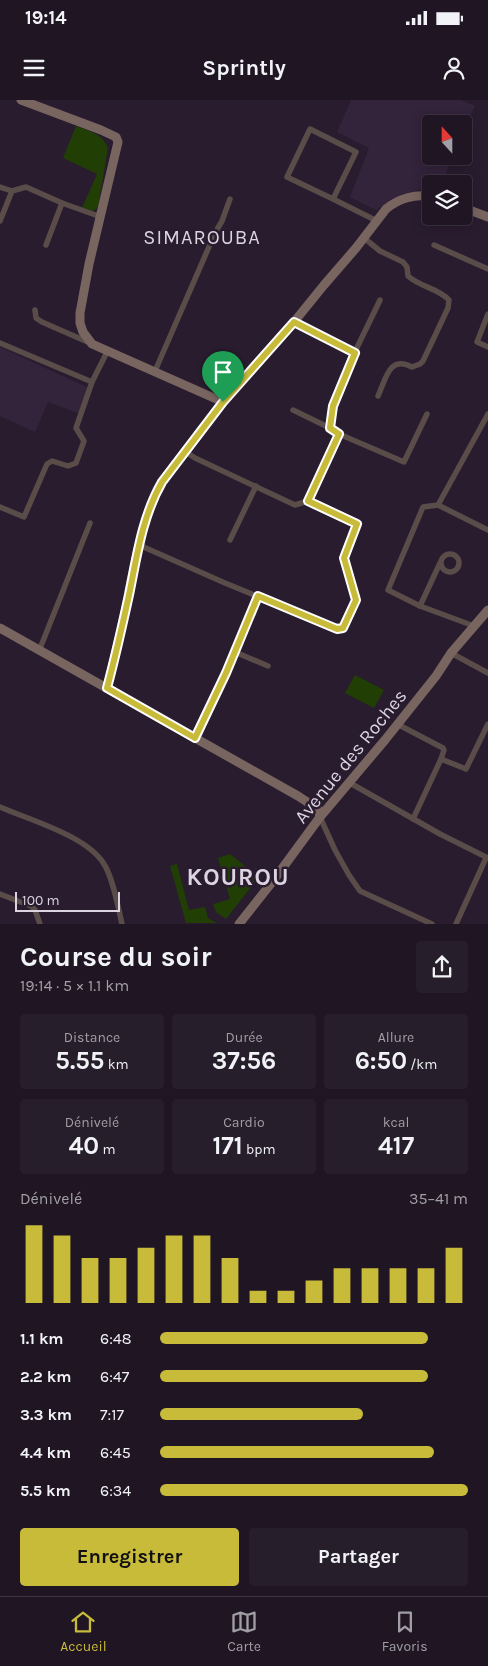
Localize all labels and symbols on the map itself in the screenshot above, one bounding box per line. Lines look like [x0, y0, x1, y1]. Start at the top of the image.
north arrow [422, 115, 472, 165]
district label: SIMAROUBA [143, 226, 261, 249]
pin [202, 351, 244, 402]
street label: Avenue des Roches [290, 685, 411, 828]
district label: KOUROU [186, 863, 290, 891]
scale bar [15, 888, 120, 912]

